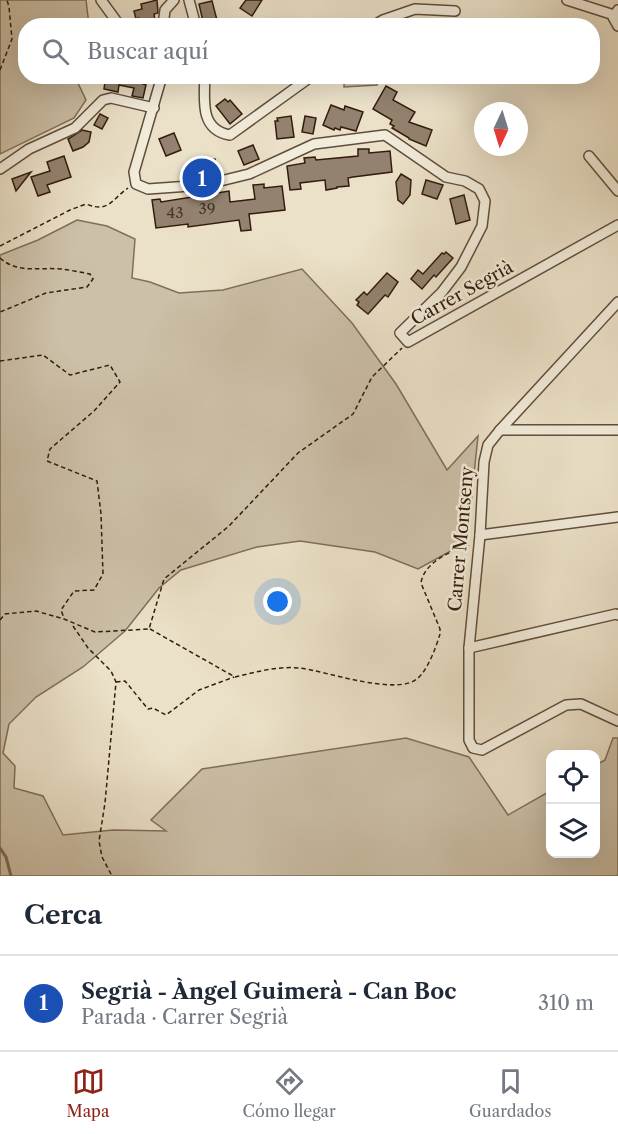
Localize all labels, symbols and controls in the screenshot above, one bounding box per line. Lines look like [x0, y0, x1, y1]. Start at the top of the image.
search box [18, 18, 600, 84]
icon: search [39, 35, 72, 68]
text: Buscar aquí [87, 38, 209, 65]
north arrow [474, 102, 528, 156]
pin: 1 [182, 156, 222, 201]
house number: 39 [198, 199, 216, 218]
house number: 43 [167, 203, 183, 222]
street label: Carrer Segrià [407, 256, 517, 330]
street label: Carrer Montseny [444, 465, 478, 612]
your location [263, 587, 292, 616]
map controls [546, 750, 600, 858]
button: locate [546, 750, 600, 804]
button: layers [546, 804, 600, 858]
text: Cerca [24, 899, 102, 931]
text: Segrià - Àngel Guimerà - Can Boc [81, 978, 456, 1005]
text: 1 [39, 991, 48, 1015]
text: 310 m [538, 991, 594, 1015]
text: Parada · Carrer Segrià [81, 1005, 288, 1029]
tab: Mapa [67, 1065, 109, 1121]
tab: Cómo llegar [243, 1065, 336, 1121]
tab: Guardados [469, 1065, 551, 1121]

